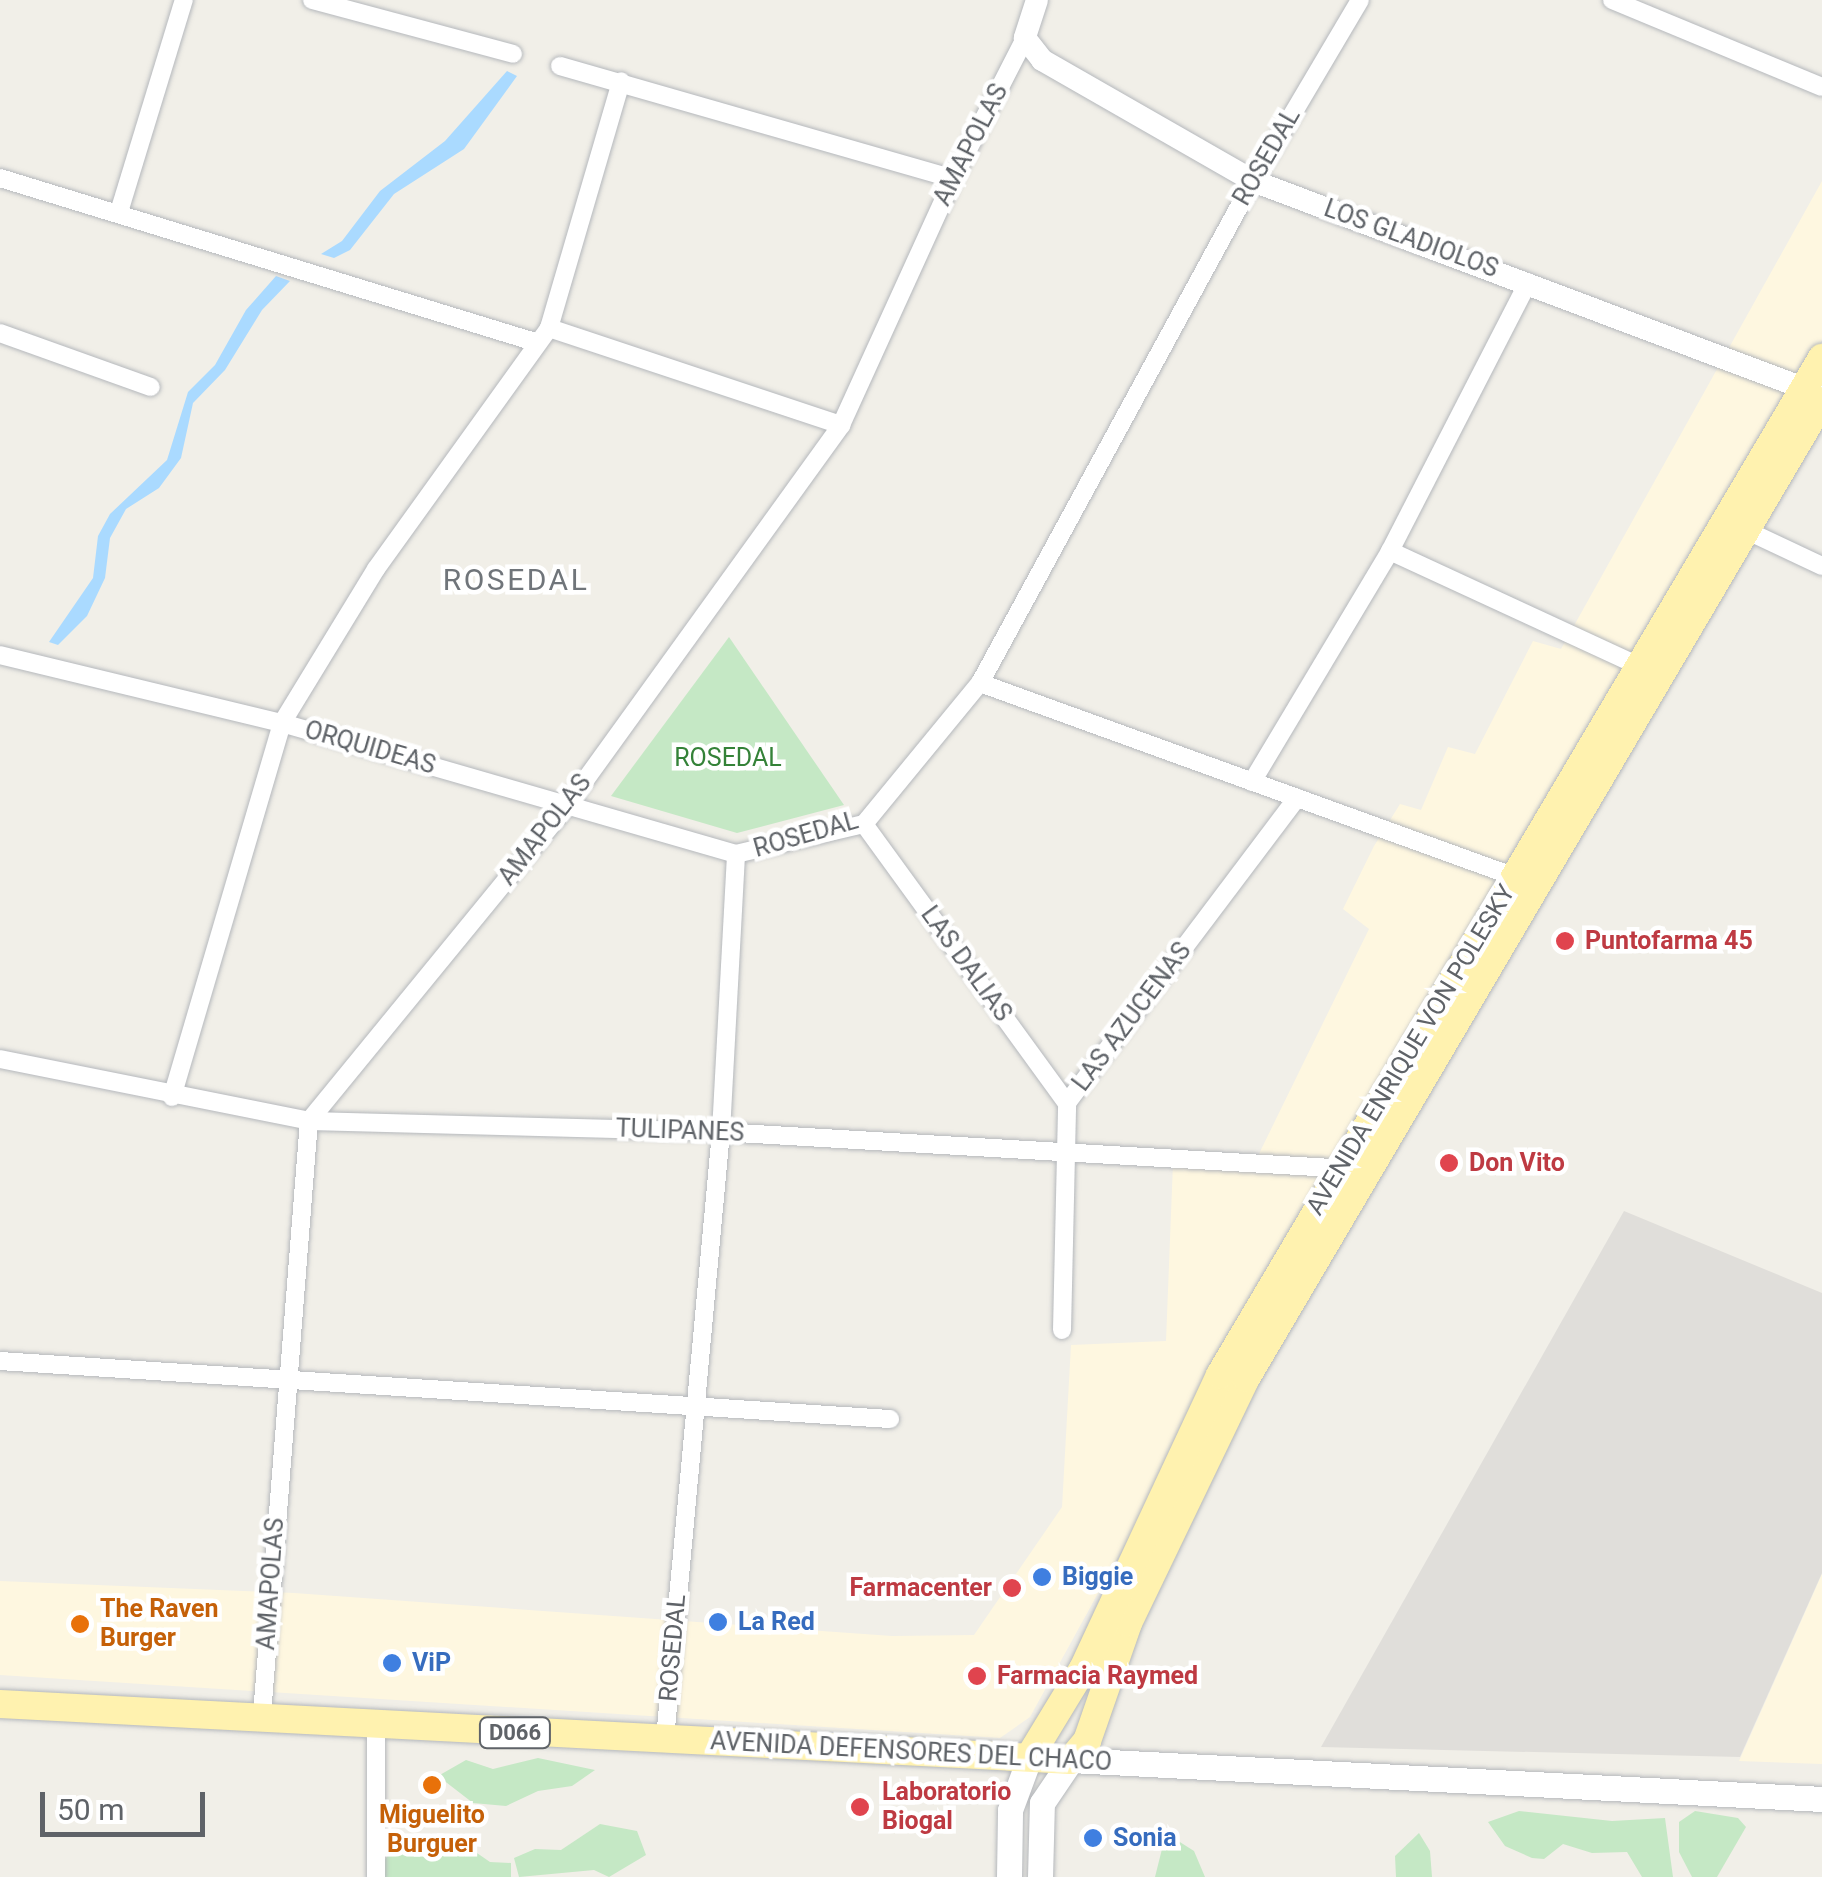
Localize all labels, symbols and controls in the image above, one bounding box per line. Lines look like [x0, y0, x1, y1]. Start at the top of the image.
street label: AMAPOLAS [928, 79, 1014, 211]
street label: ROSEDAL [1227, 103, 1307, 211]
street label: LOS GLADIOLOS [1320, 194, 1502, 284]
district label: ROSEDAL [443, 562, 589, 598]
street label: ORQUIDEAS [301, 715, 439, 781]
park label: ROSEDAL [674, 743, 782, 773]
street label: AMAPOLAS [492, 769, 598, 891]
street label: ROSEDAL [750, 806, 862, 864]
street label: AVENIDA ENRIQUE VON POLESKY [1300, 879, 1522, 1221]
street label: LAS DALIAS [914, 901, 1018, 1027]
place label: Puntofarma 45 [1585, 926, 1753, 956]
marker: Puntofarma 45 [1554, 930, 1576, 952]
street label: LAS AZUCENAS [1066, 937, 1198, 1097]
street label: TULIPANES [615, 1114, 745, 1148]
place label: Don Vito [1469, 1148, 1565, 1178]
marker: Don Vito [1438, 1152, 1460, 1174]
street label: AMAPOLAS [251, 1517, 291, 1651]
place label: Biggie [1062, 1562, 1133, 1592]
marker: Biggie [1031, 1566, 1053, 1588]
place label: Farmacenter [849, 1573, 992, 1603]
marker: Farmacenter [1001, 1577, 1023, 1599]
street label: ROSEDAL [653, 1593, 693, 1703]
place label: The Raven Burger [100, 1595, 218, 1654]
place label: La Red [738, 1607, 815, 1637]
marker: La Red [707, 1611, 729, 1633]
marker: The Raven Burger [69, 1613, 91, 1635]
place label: ViP [412, 1648, 451, 1678]
marker: ViP [381, 1652, 403, 1674]
place label: Farmacia Raymed [997, 1661, 1198, 1691]
marker: Farmacia Raymed [966, 1665, 988, 1687]
road number: D066 [478, 1716, 552, 1750]
street label: AVENIDA DEFENSORES DEL CHACO [709, 1726, 1113, 1778]
scale bar [45, 1772, 210, 1834]
marker: Miguelito Burguer [421, 1774, 443, 1796]
place label: Laboratorio Biogal [882, 1778, 1011, 1837]
text: 50 m [57, 1792, 124, 1827]
marker: Laboratorio Biogal [847, 1794, 873, 1820]
place label: Miguelito Burguer [379, 1801, 485, 1860]
place label: Sonia [1113, 1823, 1177, 1853]
marker: Sonia [1082, 1827, 1104, 1849]

